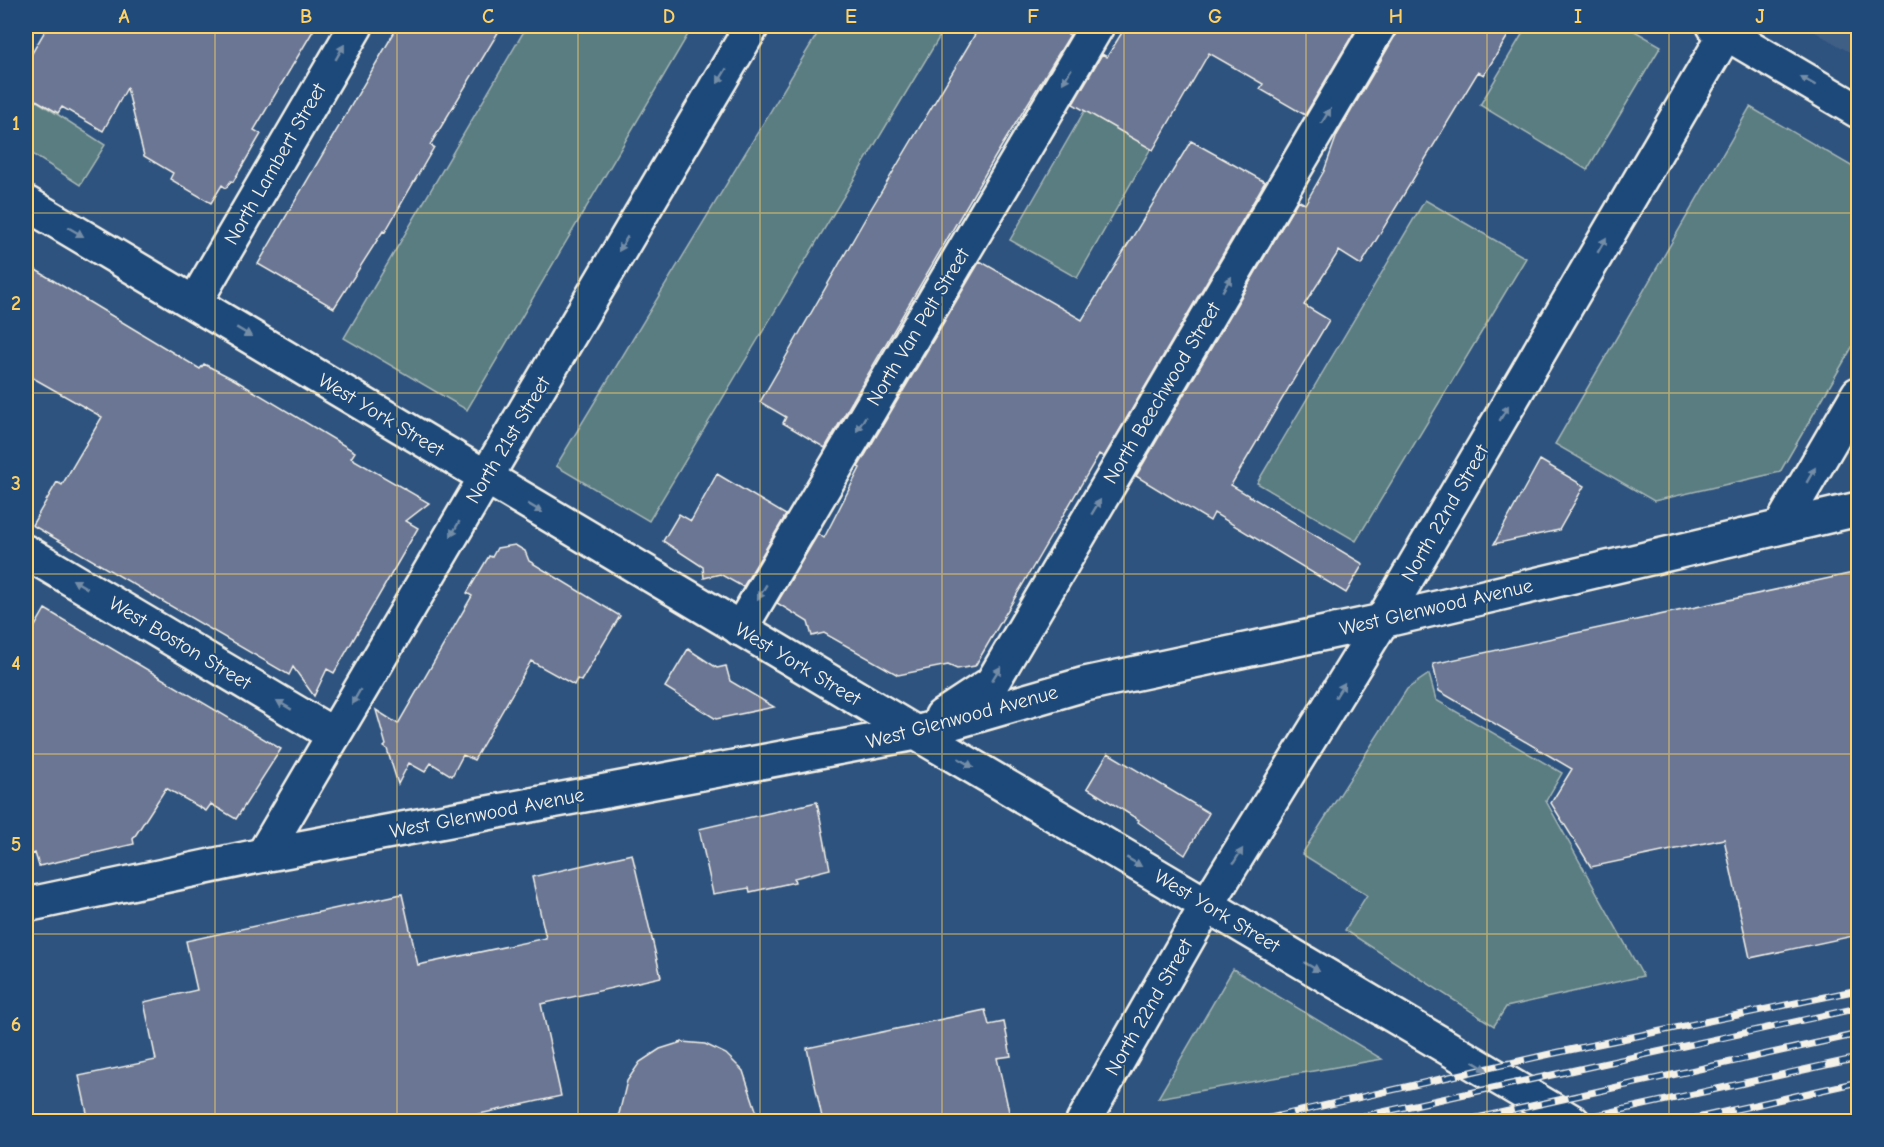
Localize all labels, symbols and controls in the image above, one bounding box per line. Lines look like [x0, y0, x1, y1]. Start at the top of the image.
text: A [118, 5, 130, 28]
text: B [300, 5, 312, 28]
text: C [482, 5, 494, 28]
text: D [663, 5, 675, 28]
text: E [845, 5, 857, 28]
text: F [1027, 5, 1039, 28]
text: G [1208, 5, 1222, 28]
text: H [1389, 5, 1403, 28]
text: I [1574, 5, 1582, 28]
text: J [1755, 5, 1765, 28]
one-way arrow [335, 44, 346, 60]
one-way arrow [717, 68, 727, 85]
one-way arrow [1062, 68, 1072, 85]
one-way arrow [1799, 76, 1816, 86]
street label: North Lambert Street [219, 78, 331, 249]
one-way arrow [1320, 108, 1331, 124]
text: 1 [12, 112, 20, 135]
one-way arrow [68, 227, 85, 237]
one-way arrow [618, 236, 628, 253]
one-way arrow [1597, 236, 1607, 253]
street label: North Van Pelt Street [862, 243, 975, 410]
one-way arrow [1221, 276, 1232, 292]
text: 2 [11, 292, 21, 315]
street label: North Beechwood Street [1099, 297, 1226, 488]
one-way arrow [236, 326, 252, 337]
street label: West York Street [314, 368, 449, 462]
street label: North 21st Street [461, 371, 556, 508]
one-way arrow [1498, 405, 1509, 421]
one-way arrow [856, 416, 866, 433]
street label: North 22nd Street [1397, 439, 1494, 585]
one-way arrow [1806, 466, 1816, 483]
text: 3 [11, 472, 21, 495]
one-way arrow [1090, 499, 1101, 515]
one-way arrow [527, 503, 543, 514]
one-way arrow [450, 521, 460, 538]
street label: West Glenwood Avenue [1337, 574, 1535, 640]
one-way arrow [71, 579, 88, 589]
one-way arrow [756, 584, 767, 600]
street label: West Boston Street [105, 592, 256, 695]
street label: West York Street [731, 617, 866, 711]
text: 4 [11, 652, 21, 675]
one-way arrow [991, 666, 1002, 683]
street label: West Glenwood Avenue [864, 680, 1060, 754]
one-way arrow [1335, 681, 1346, 698]
one-way arrow [351, 689, 362, 705]
one-way arrow [275, 700, 292, 710]
one-way arrow [958, 758, 975, 768]
street label: West Glenwood Avenue [388, 783, 586, 843]
text: 5 [11, 833, 21, 856]
one-way arrow [1233, 848, 1244, 864]
one-way arrow [1126, 857, 1142, 868]
street label: West York Street [1150, 864, 1285, 958]
street label: North 22nd Street [1101, 933, 1198, 1079]
one-way arrow [1304, 962, 1320, 973]
text: 6 [11, 1013, 21, 1036]
one-way arrow [1472, 1061, 1488, 1072]

